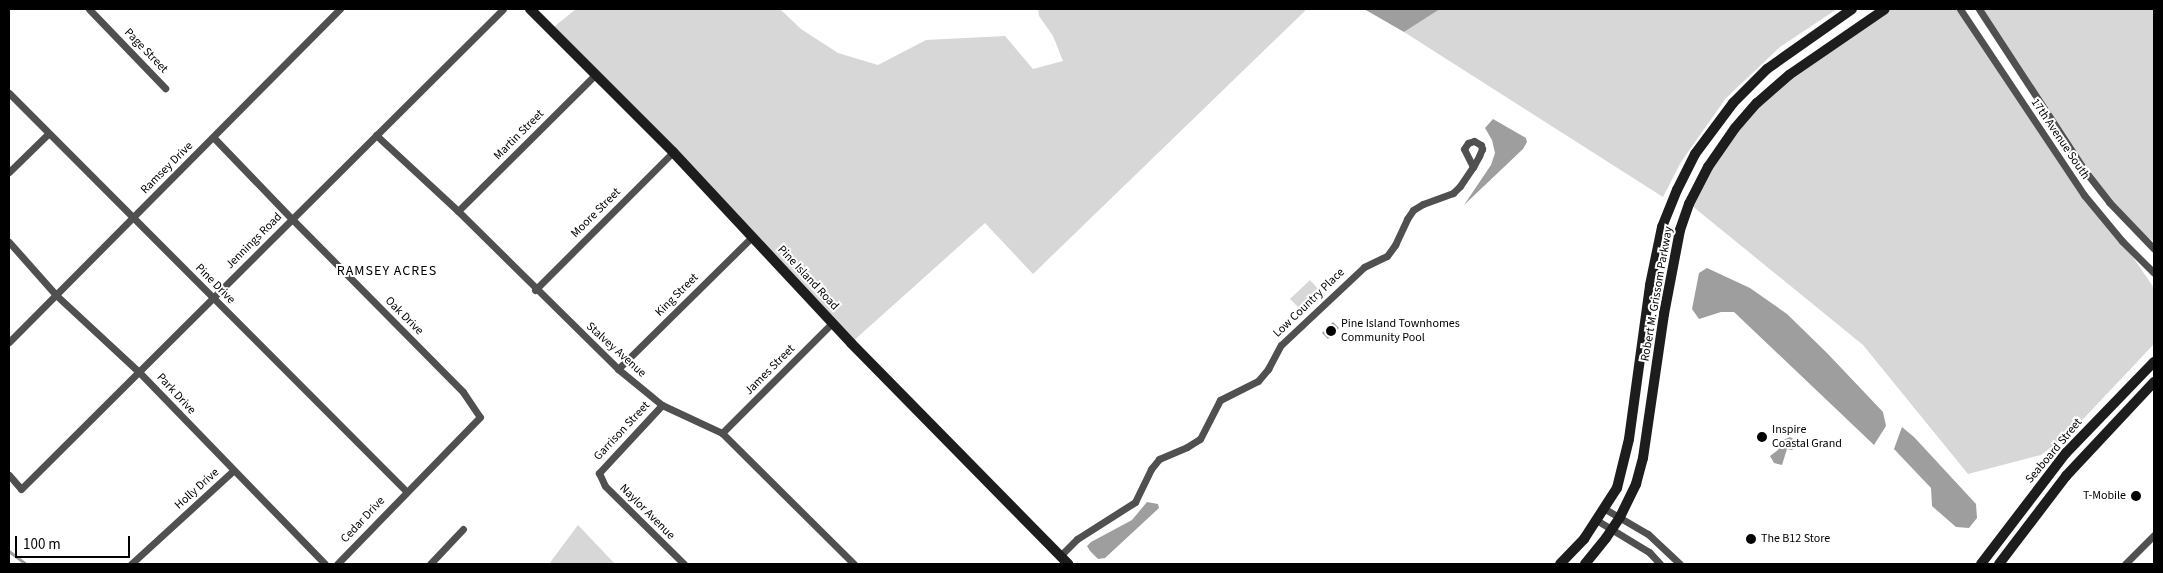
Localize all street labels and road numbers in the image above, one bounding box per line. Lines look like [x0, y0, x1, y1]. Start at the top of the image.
street label: Page Street [121, 26, 171, 76]
street label: 17th Avenue South [2028, 96, 2092, 182]
street label: Martin Street [491, 107, 547, 163]
street label: Ramsey Drive [138, 139, 196, 197]
street label: Moore Street [568, 185, 624, 241]
street label: Jennings Road [223, 210, 285, 272]
street label: Robert M. Grissom Parkway [1638, 226, 1676, 362]
street label: Pine Island Road [774, 243, 842, 313]
street label: Pine Drive [192, 261, 238, 307]
street label: Low Country Place [1270, 265, 1348, 341]
street label: King Street [652, 270, 702, 320]
street label: Oak Drive [382, 294, 426, 338]
street label: Stalvey Avenue [583, 319, 649, 381]
street label: James Street [742, 342, 798, 398]
street label: Park Drive [153, 370, 199, 418]
street label: Garrison Street [591, 399, 653, 463]
street label: Seaboard Street [2023, 416, 2085, 486]
street label: Holly Drive [172, 465, 222, 513]
street label: Naylor Avenue [616, 481, 678, 543]
street label: Cedar Drive [338, 494, 388, 546]

